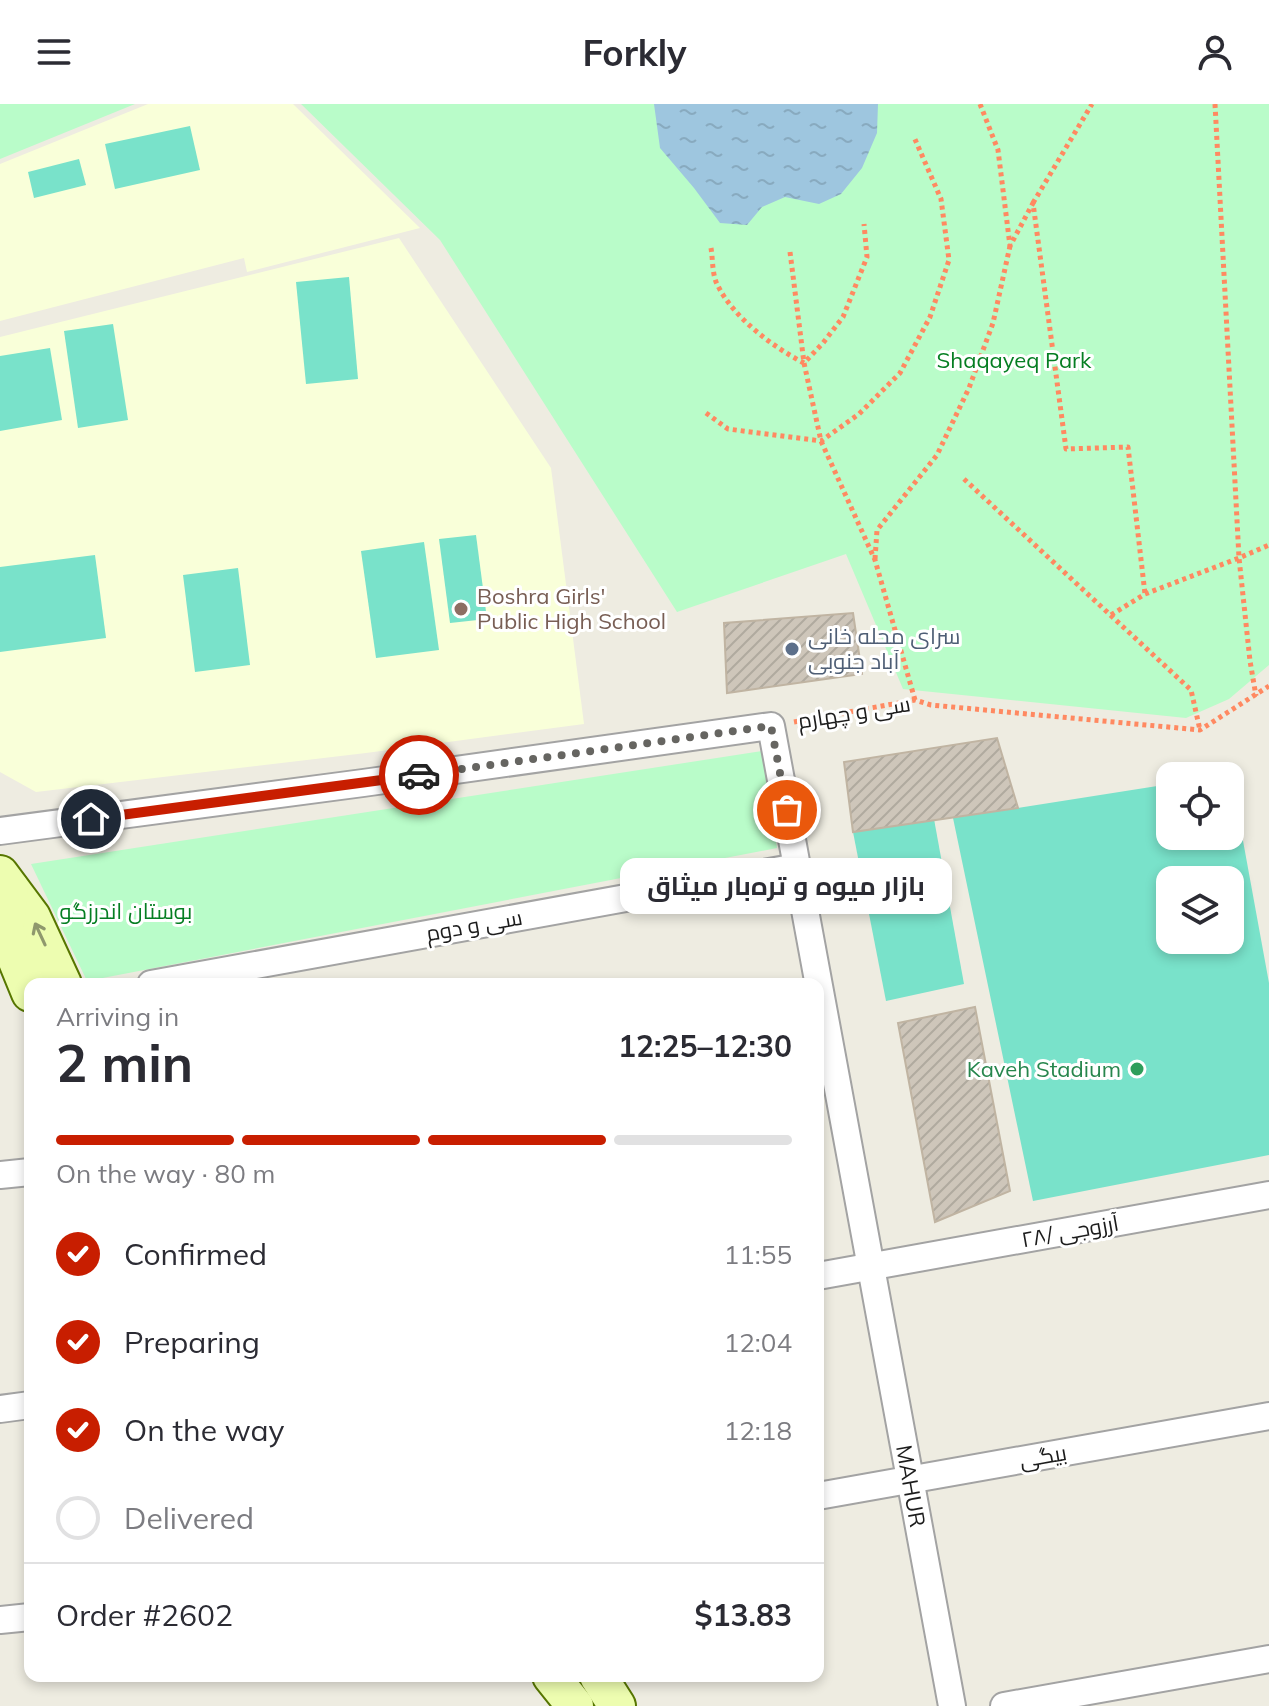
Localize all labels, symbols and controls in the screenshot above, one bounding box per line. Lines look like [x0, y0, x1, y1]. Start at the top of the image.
icon: menu [32, 30, 76, 74]
text: Forkly [582, 30, 687, 75]
icon: person [1193, 30, 1237, 74]
park label: Shaqayeq Park [937, 346, 1092, 374]
place label: Boshra Girls' Public High School [477, 582, 666, 635]
marker: Boshra Girls' Public High School [452, 600, 470, 618]
place label: سرای محله خانی آباد جنوبی [808, 622, 960, 675]
marker: سرای محله خانی آباد جنوبی [783, 640, 801, 658]
street label: سی و چهارم [796, 689, 913, 737]
courier [379, 735, 459, 815]
icon: car [397, 753, 441, 797]
map controls [1156, 762, 1244, 954]
button: locate [1156, 762, 1244, 850]
pin [753, 776, 821, 844]
pin [57, 785, 125, 853]
icon: bag [765, 788, 809, 832]
icon: home [69, 797, 113, 841]
callout: بازار میوه و تره‌بار میثاق [621, 858, 953, 914]
button: layers [1156, 866, 1244, 954]
text: بازار میوه و تره‌بار میثاق [647, 869, 925, 902]
park label: بوستان اندرزگو [60, 897, 192, 925]
street label: سی و دوم [424, 903, 525, 949]
one-way arrow [32, 922, 47, 946]
text: Arriving in [56, 1000, 179, 1033]
text: 12:25–12:30 [618, 1027, 792, 1065]
text: 2 min [56, 1030, 193, 1095]
place label: Kaveh Stadium [967, 1055, 1121, 1083]
marker: Kaveh Stadium [1128, 1060, 1146, 1078]
text: On the way · 80 m [56, 1157, 275, 1190]
street label: آرزوجی /۲۸ [1019, 1209, 1121, 1253]
icon: check [56, 1232, 100, 1276]
text: Confirmed [124, 1235, 267, 1273]
text: 11:55 [724, 1238, 792, 1271]
icon: check [56, 1320, 100, 1364]
text: Preparing [124, 1323, 260, 1361]
text: 12:04 [724, 1326, 792, 1359]
icon: check [56, 1408, 100, 1452]
text: On the way [124, 1411, 284, 1449]
text: 12:18 [724, 1414, 792, 1447]
street label: بیگی [1017, 1438, 1069, 1474]
street label: MAHUR [890, 1443, 932, 1529]
text: Delivered [124, 1499, 254, 1537]
text: Order #2602 [56, 1596, 233, 1634]
text: $13.83 [695, 1596, 792, 1634]

